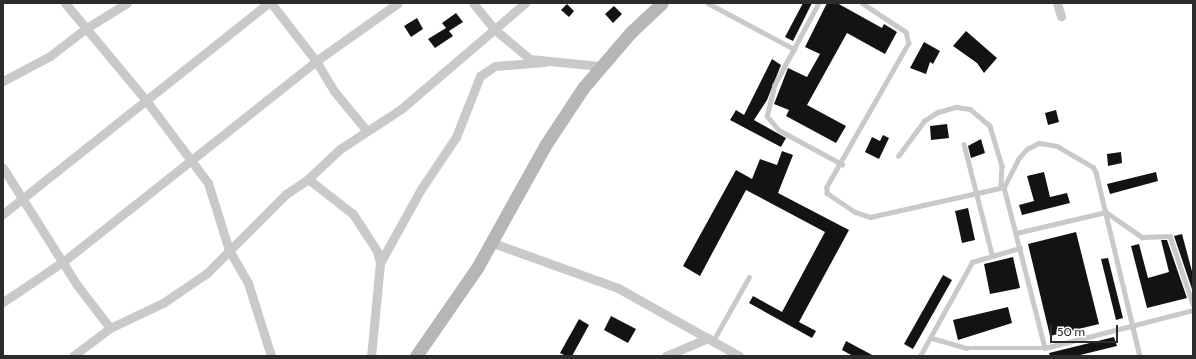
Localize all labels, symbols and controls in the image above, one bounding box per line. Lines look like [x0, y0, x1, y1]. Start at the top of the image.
scale bar [1052, 317, 1120, 343]
text: 50 m [1057, 324, 1085, 339]

